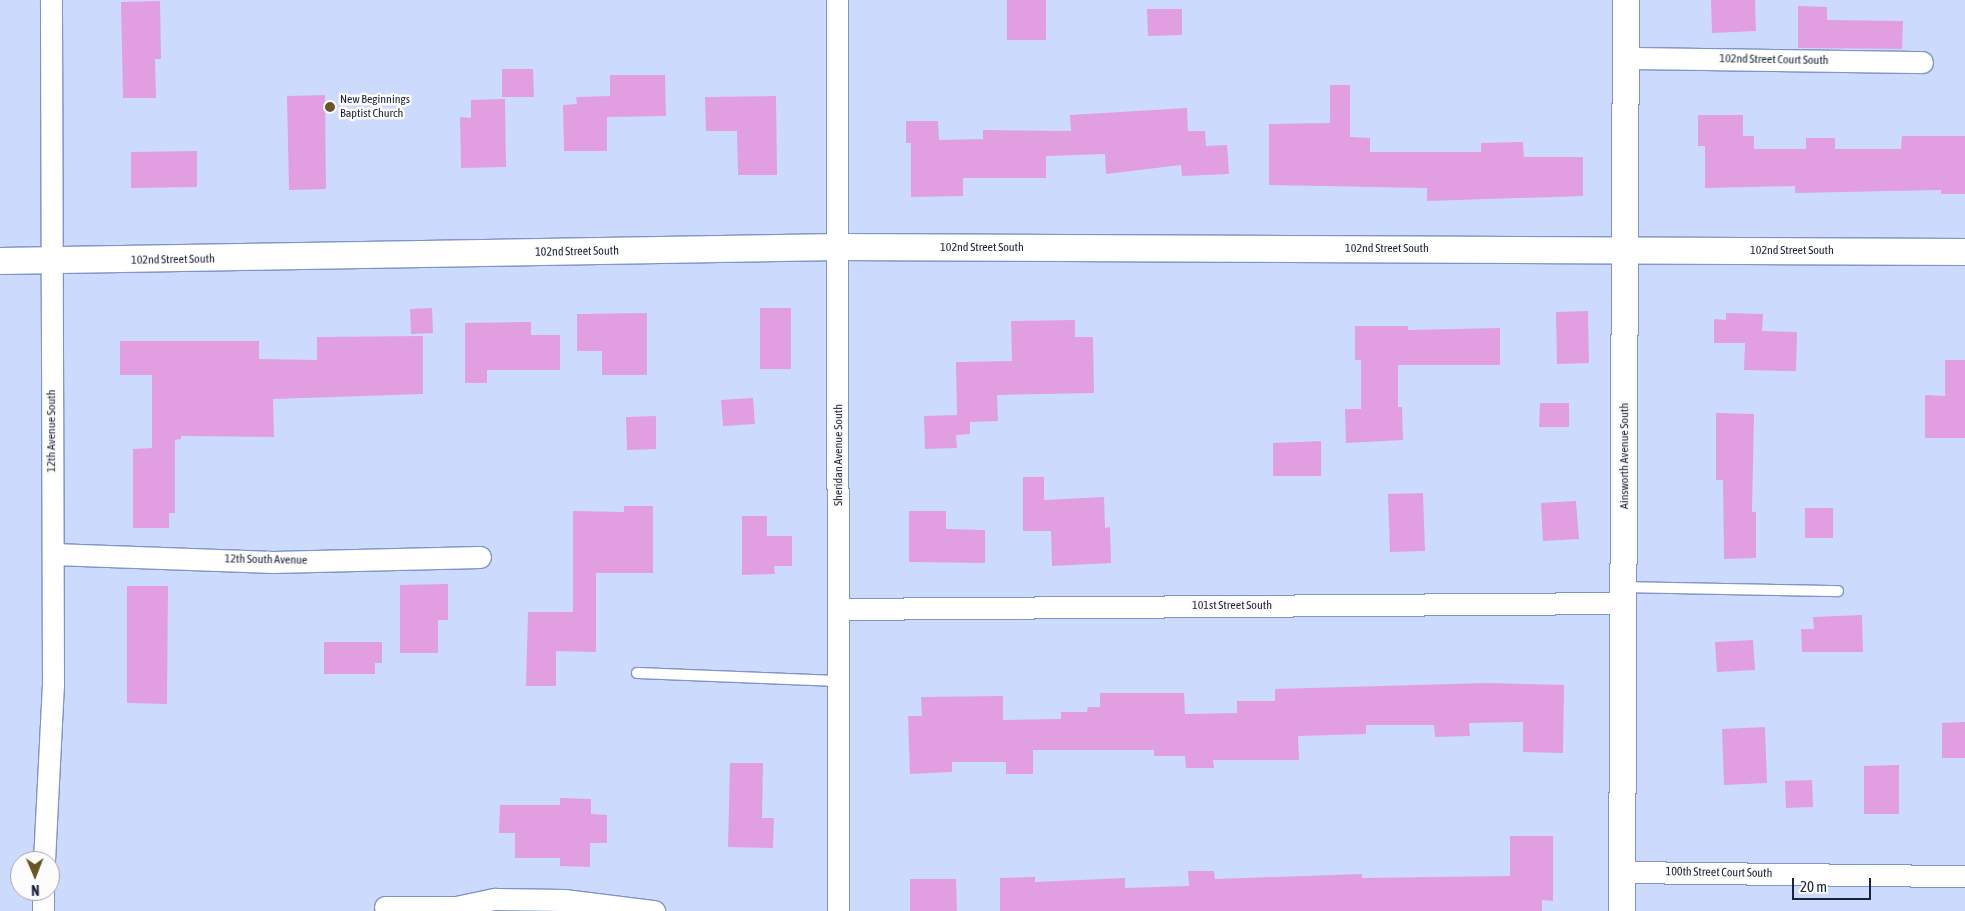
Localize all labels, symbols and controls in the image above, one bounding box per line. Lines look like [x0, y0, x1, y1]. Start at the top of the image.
street label: 102nd Street Court South [1719, 52, 1829, 68]
place label: New Beginnings Baptist Church [340, 93, 410, 121]
marker: New Beginnings Baptist Church [324, 101, 336, 113]
street label: 102nd Street South [940, 241, 1024, 255]
street label: 102nd Street South [1345, 242, 1429, 256]
street label: 102nd Street South [535, 244, 619, 260]
street label: 102nd Street South [1750, 244, 1834, 258]
street label: 102nd Street South [131, 252, 215, 268]
street label: 12th Avenue South [45, 390, 59, 472]
street label: Ainsworth Avenue South [1618, 403, 1632, 509]
street label: Sheridan Avenue South [832, 404, 846, 506]
street label: 12th South Avenue [224, 552, 308, 568]
street label: 101st Street South [1192, 599, 1272, 613]
north arrow [10, 851, 60, 901]
street label: 100th Street Court South [1665, 865, 1773, 881]
scale bar [1795, 868, 1874, 900]
text: 20 m [1800, 878, 1827, 895]
text: N [31, 882, 40, 898]

